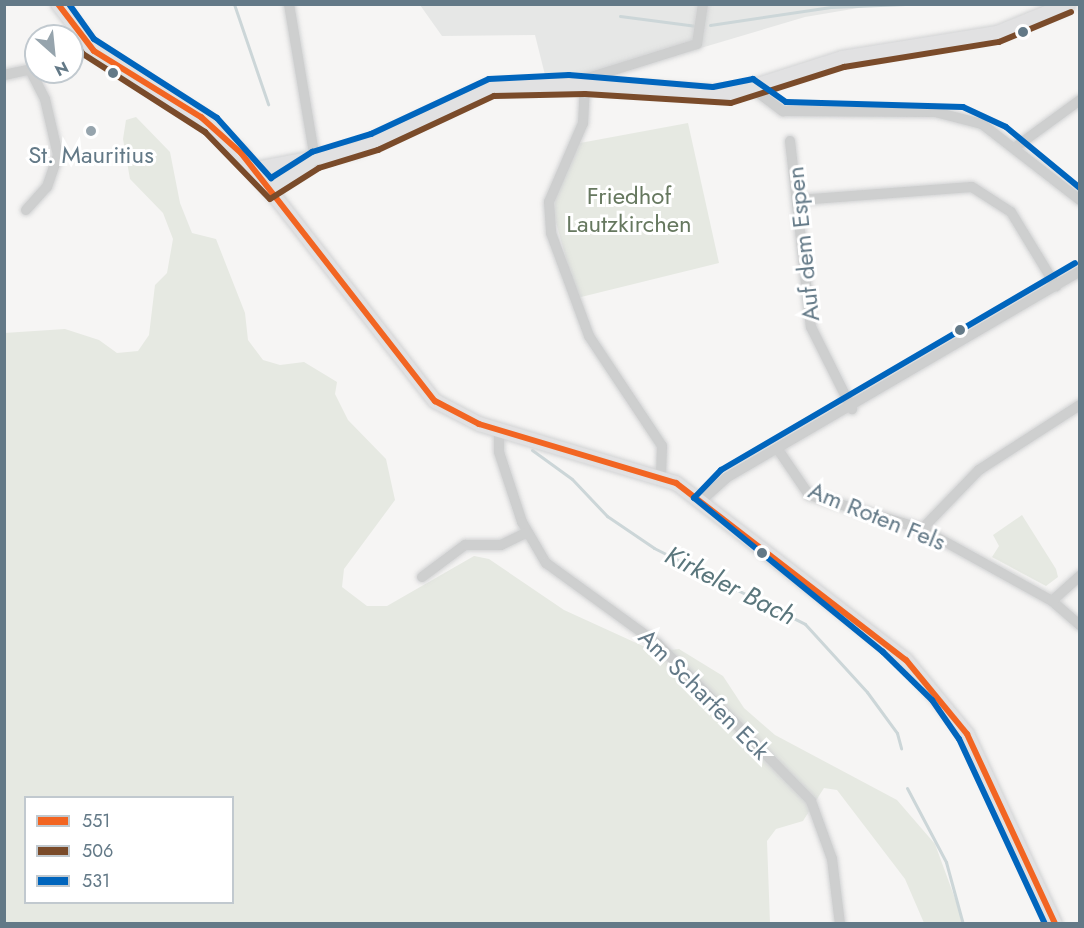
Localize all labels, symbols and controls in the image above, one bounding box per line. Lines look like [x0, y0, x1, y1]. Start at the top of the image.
north arrow [24, 24, 84, 84]
unlabelled marker [1017, 26, 1029, 38]
text: N [51, 56, 72, 82]
unlabelled marker [107, 67, 119, 79]
marker: St. Mauritius [84, 124, 98, 138]
place label: St. Mauritius [28, 141, 154, 169]
street label: Auf dem Espen [781, 165, 825, 323]
park label: Friedhof Lautzkirchen [566, 182, 692, 238]
unlabelled marker [954, 324, 966, 336]
street label: Am Roten Fels [804, 475, 950, 557]
water label: Kirkeler Bach [660, 540, 800, 632]
unlabelled marker [756, 547, 768, 559]
street label: Am Scharfen Eck [633, 623, 775, 765]
legend [24, 796, 234, 904]
text: 551 [82, 808, 110, 834]
text: 506 [82, 838, 113, 864]
text: 531 [82, 868, 110, 894]

